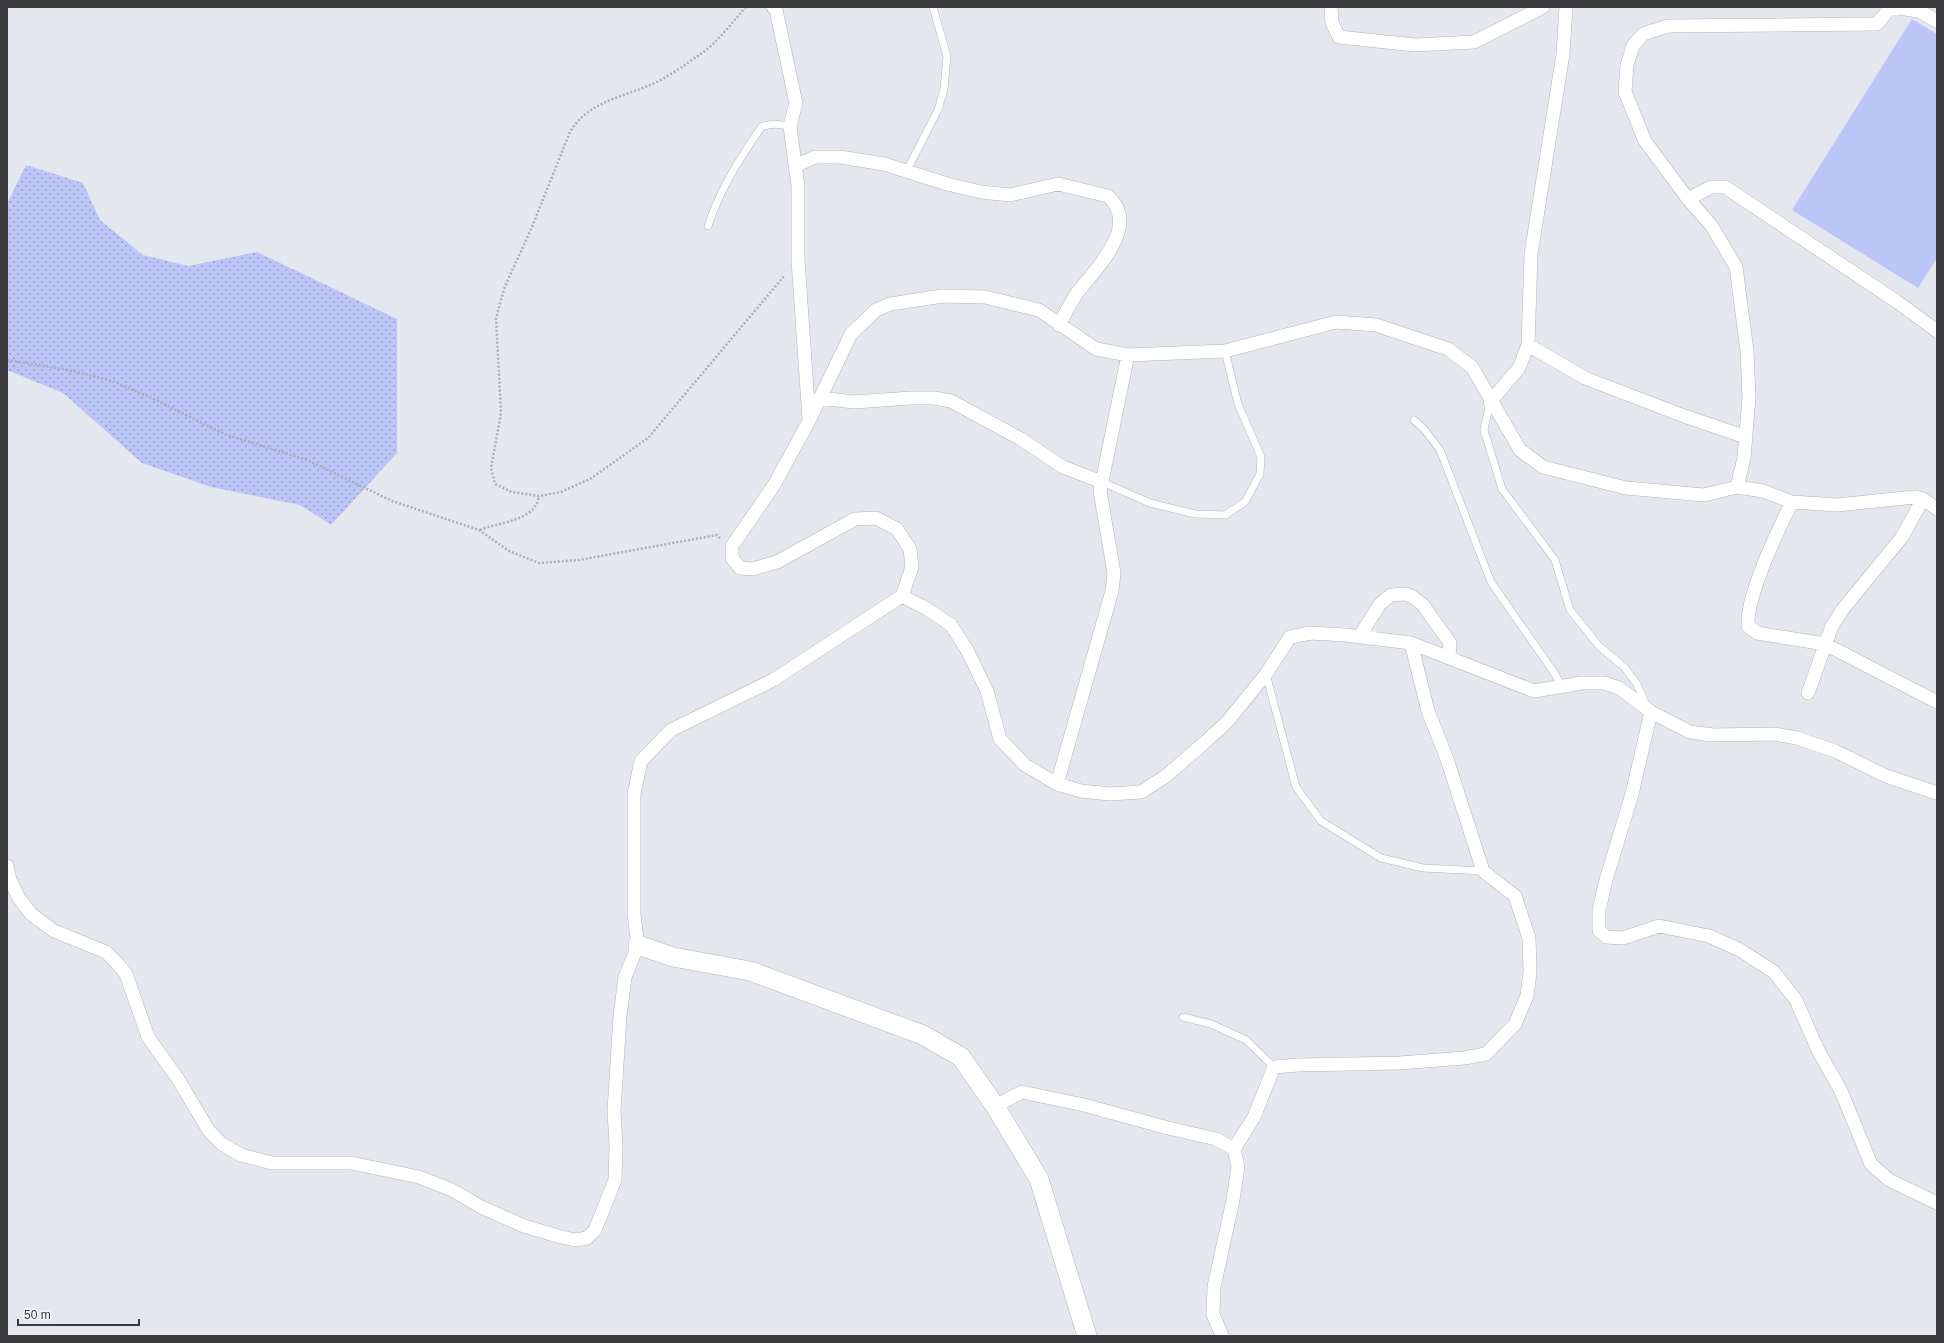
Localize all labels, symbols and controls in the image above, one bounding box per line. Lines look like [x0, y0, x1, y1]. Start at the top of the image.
scale bar [18, 1301, 139, 1327]
text: 50 m [24, 1308, 51, 1322]

